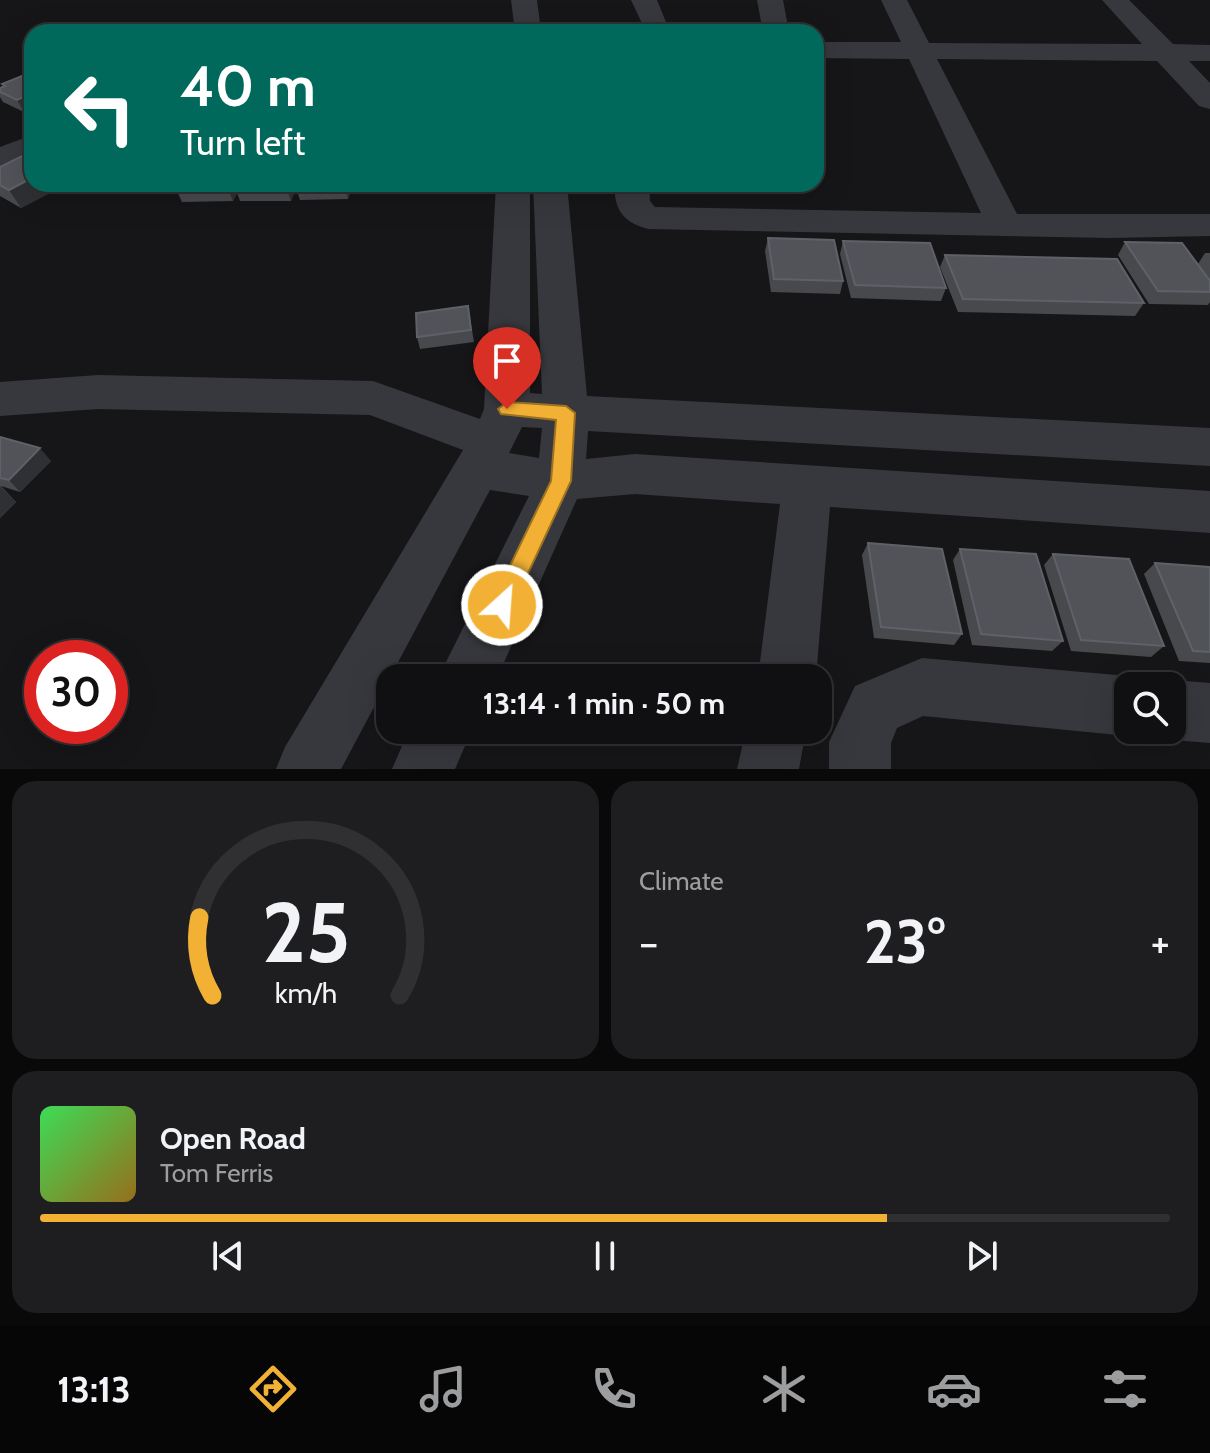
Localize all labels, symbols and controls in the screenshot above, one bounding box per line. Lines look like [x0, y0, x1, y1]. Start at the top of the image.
text: 40 m [180, 52, 316, 120]
icon: left [48, 56, 152, 160]
text: Turn left [180, 120, 305, 164]
pin [473, 327, 541, 409]
icon: arrive [485, 339, 529, 383]
position arrow [460, 563, 544, 647]
speed limit sign: 30 [24, 640, 128, 744]
map controls [1114, 672, 1186, 744]
button: search [1114, 672, 1186, 744]
text: 13:14 · 1 min · 50 m [483, 685, 725, 722]
text: Climate [639, 865, 724, 897]
text: 25 [261, 882, 350, 983]
text: 23° [864, 905, 945, 978]
text: − [639, 916, 658, 969]
text: + [1151, 916, 1170, 969]
text: km/h [274, 975, 337, 1010]
text: Open Road [160, 1120, 306, 1157]
text: Tom Ferris [160, 1157, 273, 1189]
icon: previous [206, 1234, 250, 1278]
icon: pause [583, 1234, 627, 1278]
icon: next [960, 1234, 1004, 1278]
icon: directions [245, 1361, 301, 1417]
icon: music [415, 1361, 471, 1417]
icon: phone [586, 1361, 642, 1417]
icon: climate [756, 1361, 812, 1417]
icon: car [926, 1361, 982, 1417]
icon: filters [1097, 1361, 1153, 1417]
text: 13:13 [57, 1367, 131, 1411]

